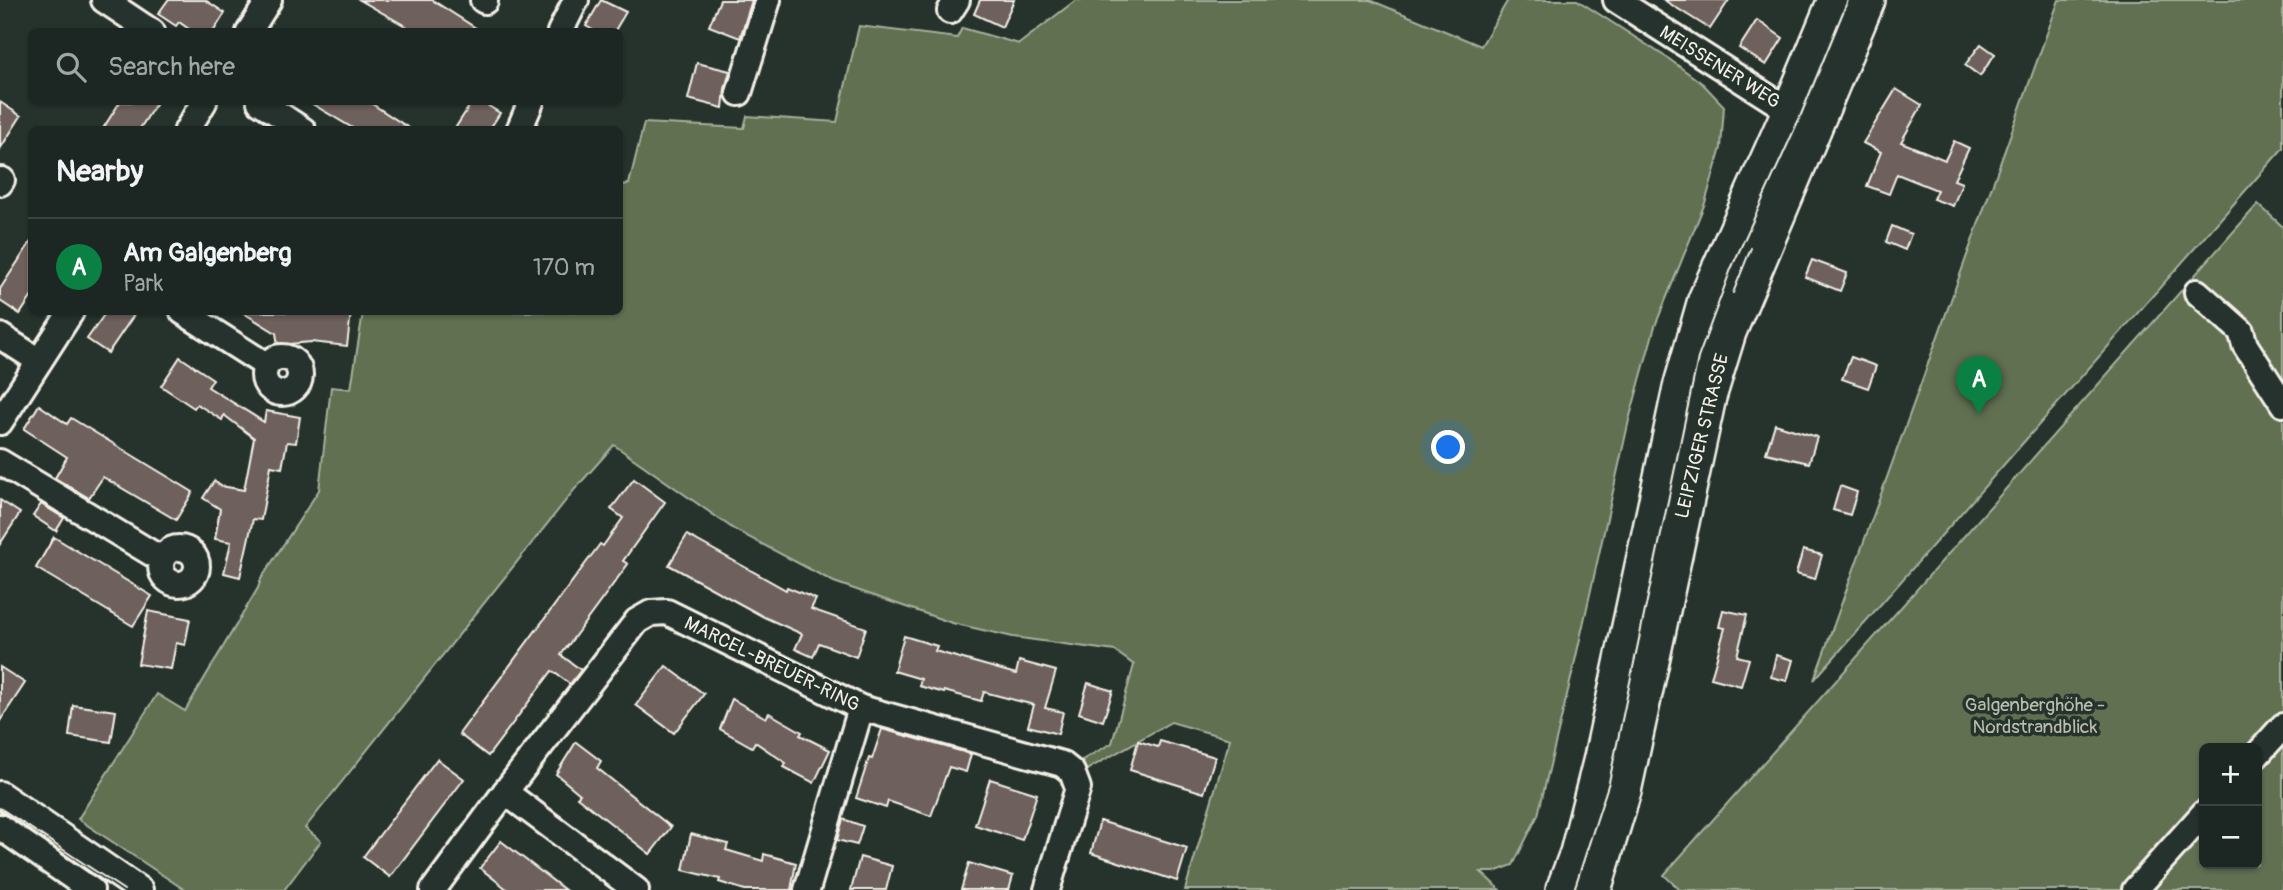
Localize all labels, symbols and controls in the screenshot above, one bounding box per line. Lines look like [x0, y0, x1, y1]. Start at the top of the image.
street label: MEISSENER WEG [1655, 20, 1785, 114]
search box [28, 28, 623, 105]
icon: search [52, 48, 90, 86]
text: Search here [108, 51, 235, 83]
text: Nearby [56, 153, 143, 190]
text: Am Galgenberg [123, 237, 292, 269]
text: A [72, 253, 86, 282]
text: 170 m [533, 253, 595, 282]
text: Park [123, 269, 163, 298]
street label: LEIPZIGER STRASSE [1670, 351, 1734, 521]
pin: A [1956, 356, 2002, 414]
your location [1431, 430, 1465, 464]
street label: MARCEL-BREUER-RING [680, 611, 864, 717]
park label: Galgenberghöhe - Nordstrandblick [1965, 693, 2105, 739]
map controls [2199, 743, 2262, 869]
button: + [2199, 743, 2262, 806]
button: − [2199, 806, 2262, 869]

